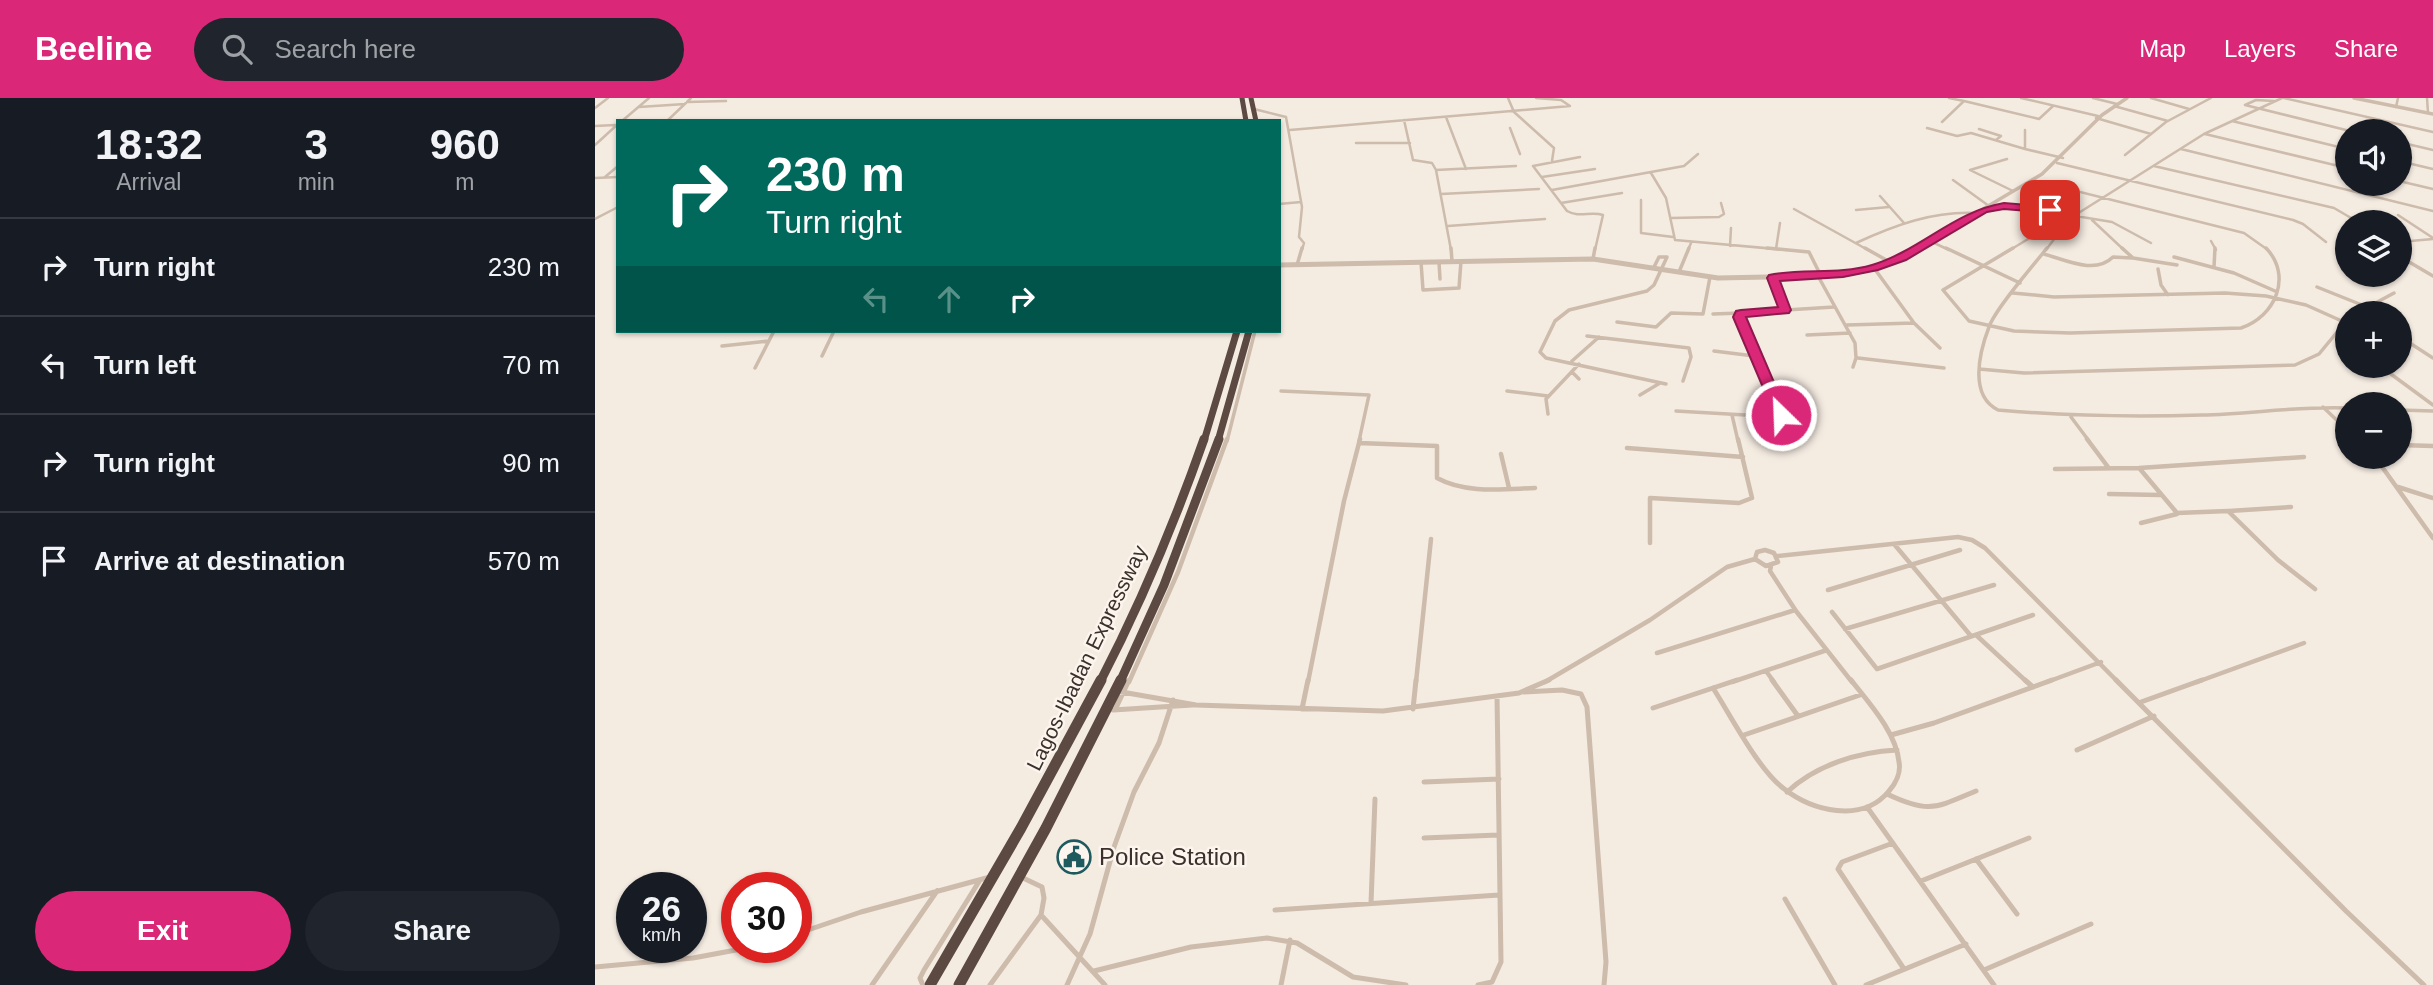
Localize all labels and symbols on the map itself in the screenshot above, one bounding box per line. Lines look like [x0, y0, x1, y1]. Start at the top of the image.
pin [2020, 180, 2080, 240]
position arrow [1744, 378, 1818, 452]
street label: Lagos-Ibadan Expressway [1022, 541, 1151, 774]
public building icon: Police Station [1055, 838, 1093, 876]
place label: Police Station [1099, 843, 1246, 870]
speed limit sign: 30 [721, 872, 812, 963]

